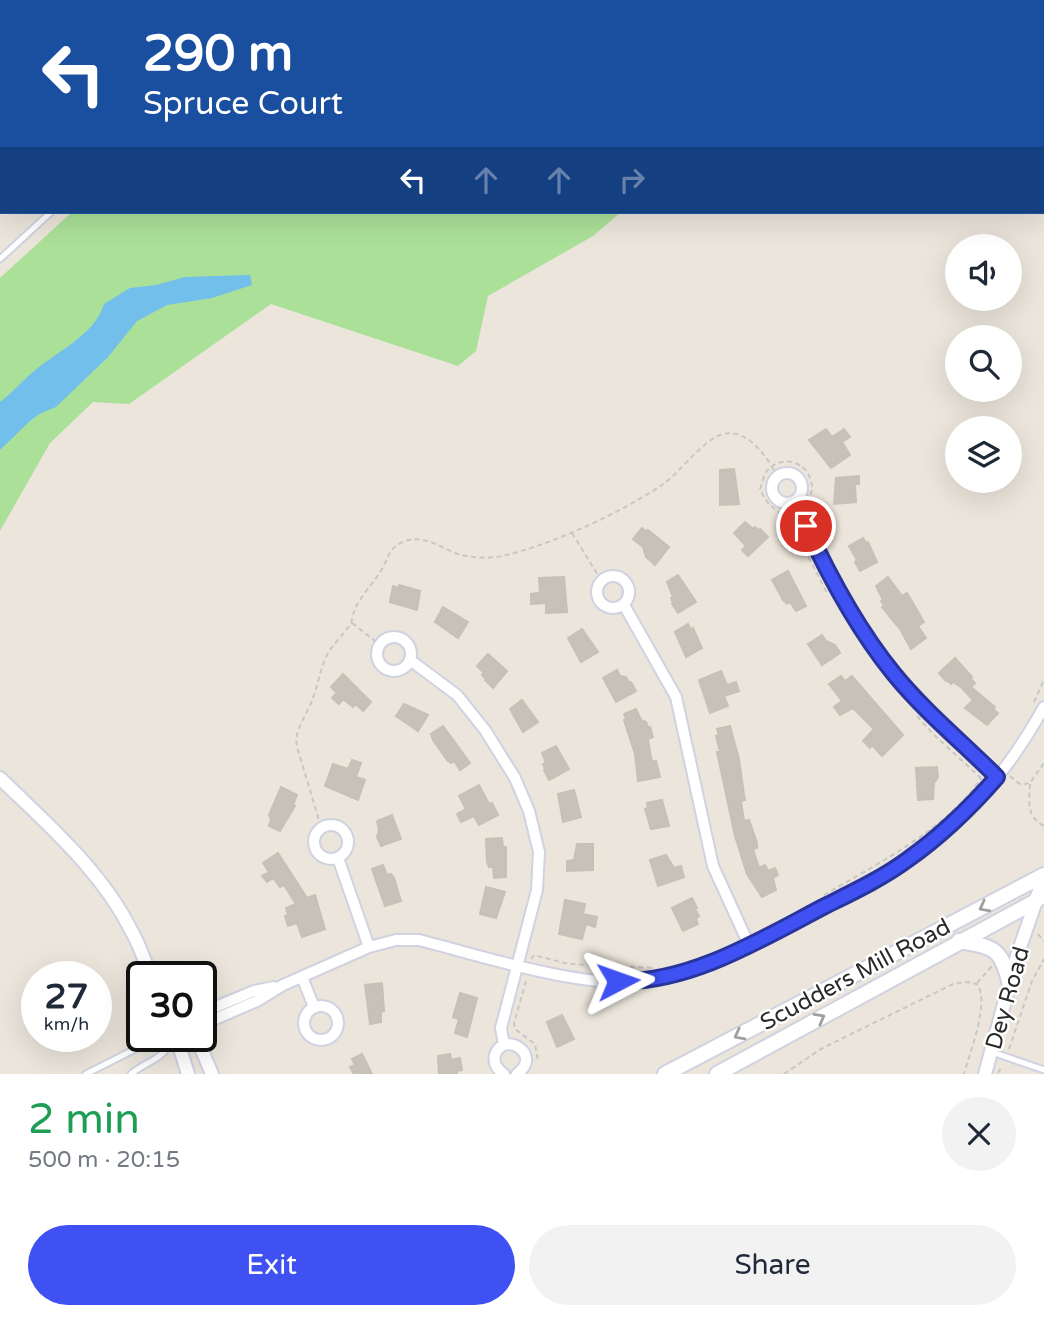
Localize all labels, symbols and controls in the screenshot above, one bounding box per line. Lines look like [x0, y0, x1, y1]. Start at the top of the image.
text: 290 m [143, 25, 293, 84]
icon: left [28, 28, 119, 119]
text: Spruce Court [143, 85, 343, 123]
icon: left [394, 161, 432, 199]
icon: ahead [467, 161, 505, 199]
icon: ahead [540, 161, 578, 199]
icon: right [613, 161, 651, 199]
map controls [945, 234, 1022, 493]
button: sound [945, 234, 1022, 311]
button: search [945, 325, 1022, 402]
button: layers [945, 416, 1022, 493]
pin [776, 496, 836, 556]
icon: arrive [787, 507, 825, 545]
one-way arrow [978, 898, 991, 912]
street label: Scudders Mill Road [756, 913, 955, 1037]
position arrow [581, 944, 655, 1018]
street label: Dey Road [980, 944, 1036, 1053]
speed limit sign: 30 [126, 961, 217, 1052]
text: 27 [45, 976, 88, 1018]
one-way arrow [812, 1012, 825, 1026]
text: km/h [44, 1013, 89, 1035]
one-way arrow [734, 1027, 746, 1041]
text: 2 min [28, 1094, 140, 1145]
button: close [942, 1097, 1016, 1171]
text: 500 m · 20:15 [28, 1146, 180, 1174]
button: Exit [28, 1225, 515, 1305]
button: Share [529, 1225, 1016, 1305]

